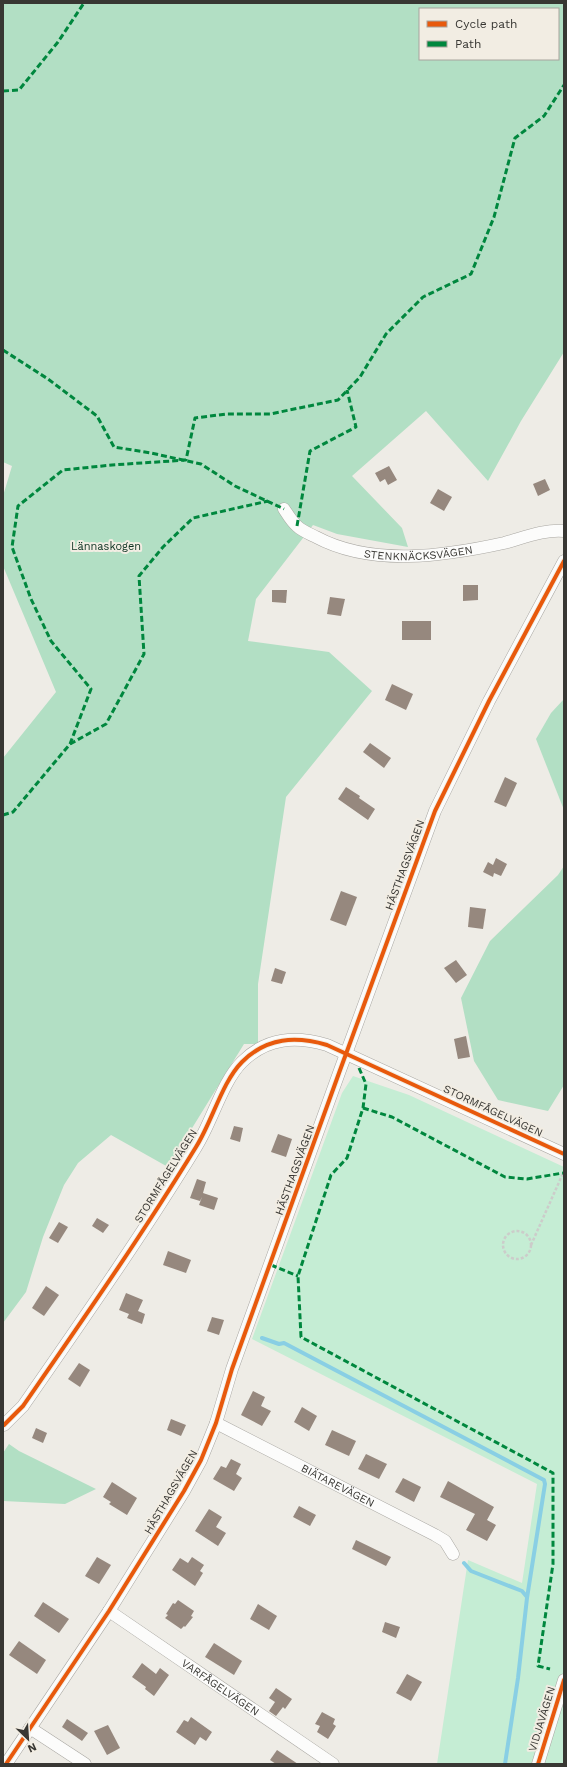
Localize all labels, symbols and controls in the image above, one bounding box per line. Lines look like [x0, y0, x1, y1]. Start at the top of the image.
legend [419, 8, 559, 60]
text: Cycle path [455, 17, 517, 31]
text: Path [455, 37, 481, 51]
park label: Lännaskogen [71, 540, 141, 553]
street label: STENKNÄCKSVÄGEN [363, 543, 474, 563]
street label: HÄSTHAGSVÄGEN [382, 818, 427, 912]
street label: STORMFÅGELVÄGEN [441, 1081, 545, 1140]
street label: HÄSTHAGSVÄGEN [272, 1123, 317, 1217]
street label: STORMFÅGELVÄGEN [131, 1126, 200, 1225]
street label: HÄSTHAGSVÄGEN [141, 1447, 200, 1536]
street label: BIÄTAREVÄGEN [299, 1461, 377, 1510]
street label: VARFÅGELVÄGEN [179, 1656, 262, 1718]
street label: VIDJAVÄGEN [525, 1685, 558, 1753]
north arrow [8, 1719, 48, 1759]
text: N [26, 1740, 38, 1755]

